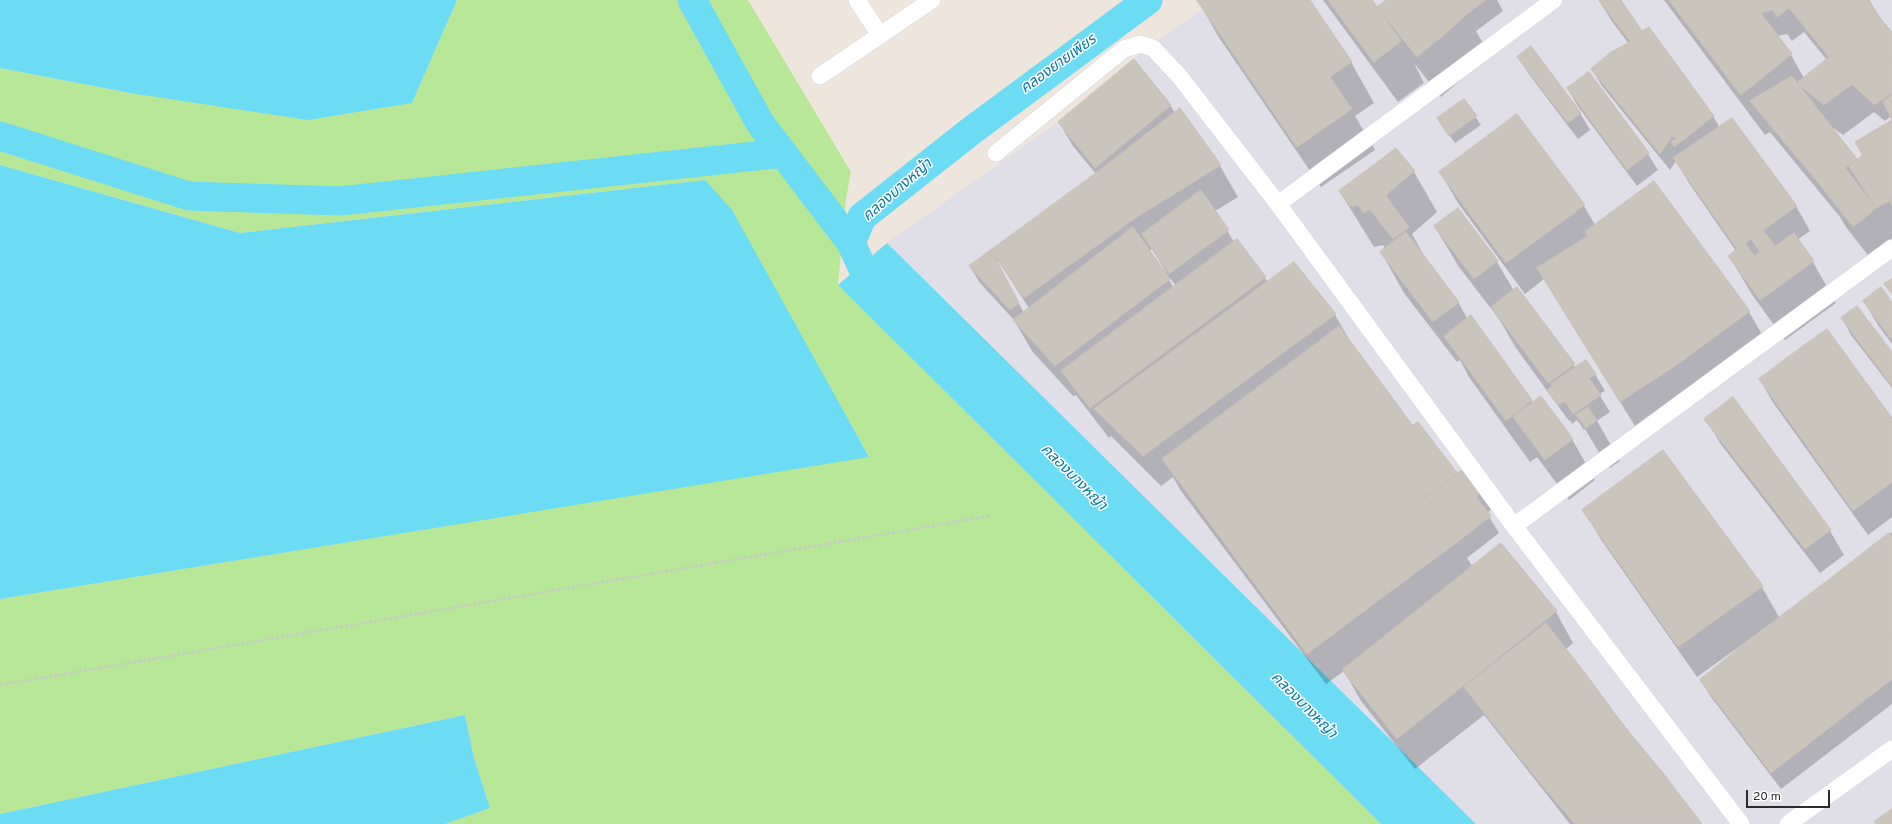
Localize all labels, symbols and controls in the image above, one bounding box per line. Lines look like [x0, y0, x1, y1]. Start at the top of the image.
water label: คลองยายเพียร [1018, 32, 1100, 98]
water label: คลองบางหญ้า [860, 156, 936, 226]
water label: คลองบางหญ้า [1036, 441, 1110, 515]
water label: คลองบางหญ้า [1266, 669, 1340, 743]
scale bar [1748, 782, 1832, 808]
text: 20 m [1753, 789, 1781, 805]

